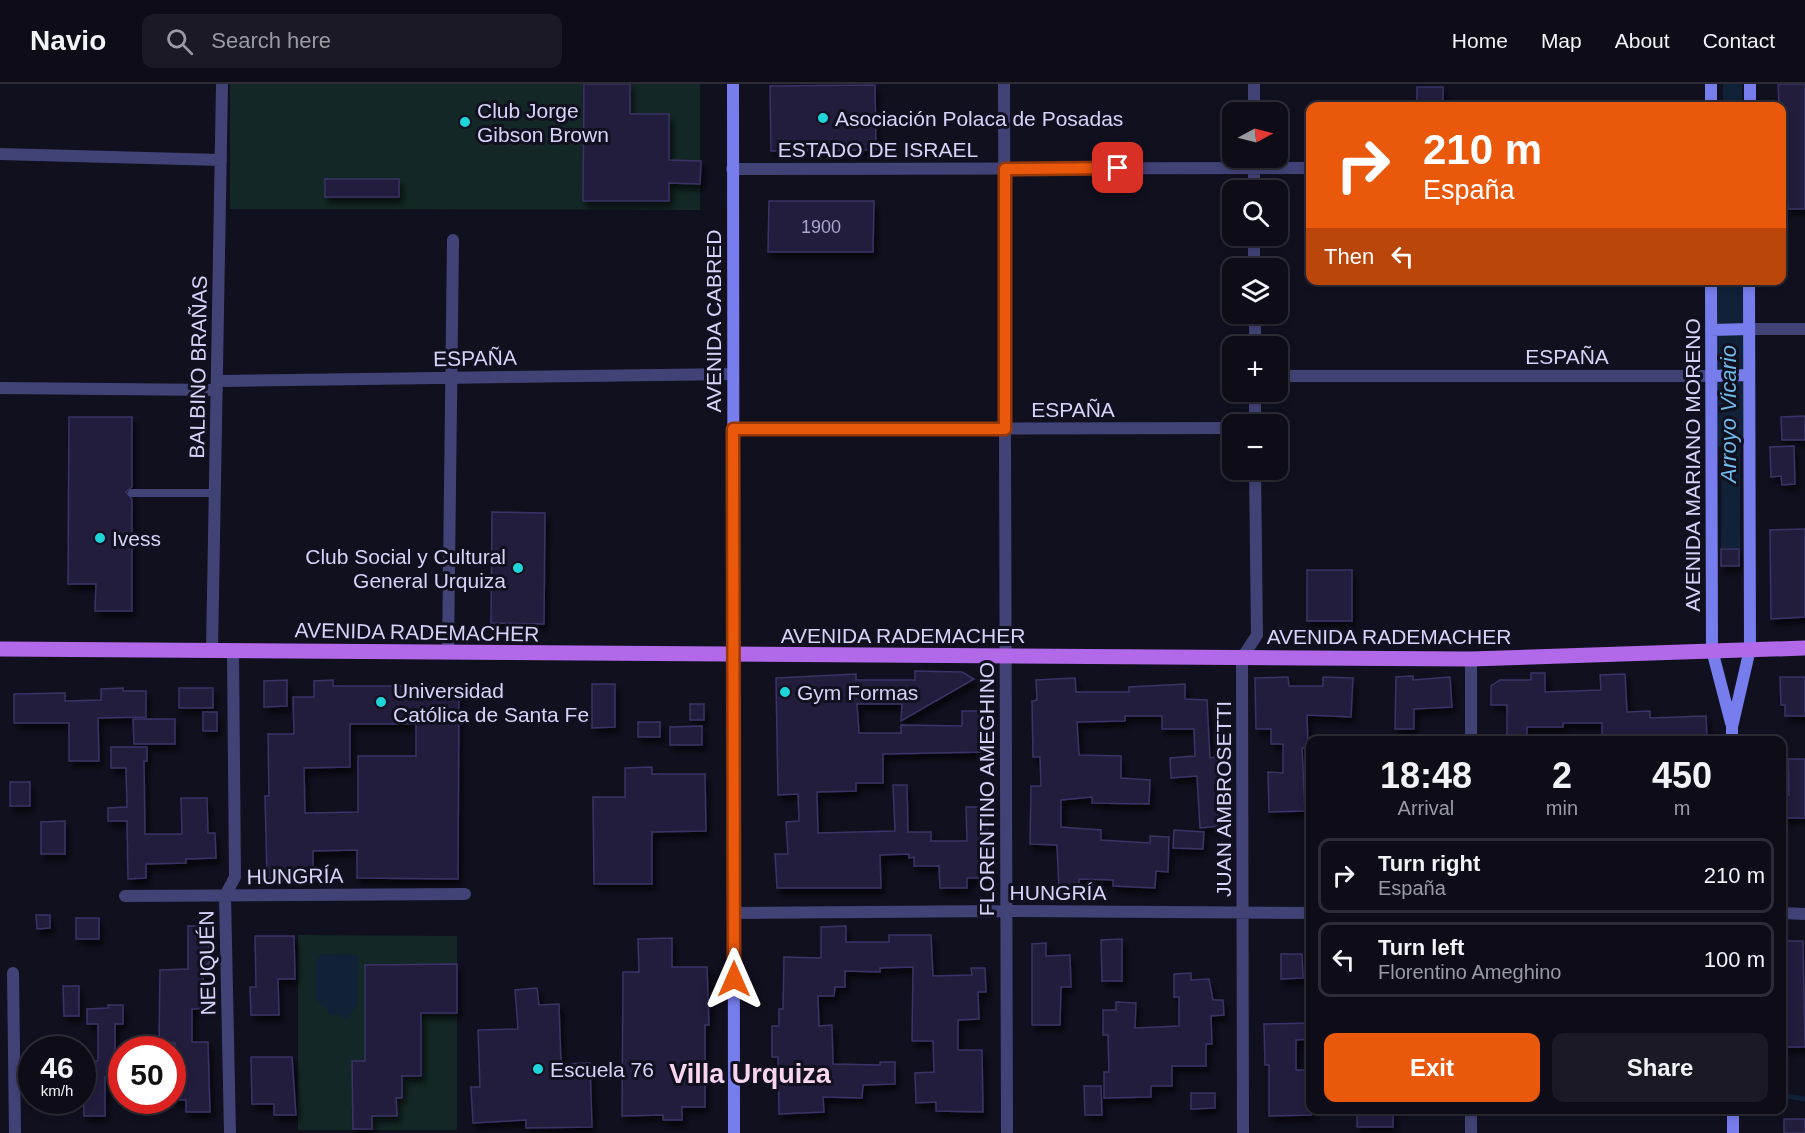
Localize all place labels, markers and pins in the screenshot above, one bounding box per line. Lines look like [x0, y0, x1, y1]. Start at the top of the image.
place label: Club Jorge Gibson Brown [477, 99, 609, 146]
place label: Asociación Polaca de Posadas [835, 107, 1123, 130]
marker: Asociación Polaca de Posadas [816, 111, 830, 125]
marker: Club Jorge Gibson Brown [458, 115, 472, 129]
pin [1092, 142, 1143, 193]
place label: Ivess [112, 527, 161, 550]
marker: Ivess [93, 531, 107, 545]
place label: Club Social y Cultural General Urquiza [305, 545, 506, 592]
marker: Club Social y Cultural General Urquiza [511, 561, 525, 575]
place label: Universidad Católica de Santa Fe [393, 679, 589, 726]
place label: Gym Formas [797, 681, 918, 704]
marker: Gym Formas [778, 685, 792, 699]
marker: Universidad Católica de Santa Fe [374, 695, 388, 709]
place label: Escuela 76 [550, 1058, 654, 1081]
marker: Escuela 76 [531, 1062, 545, 1076]

